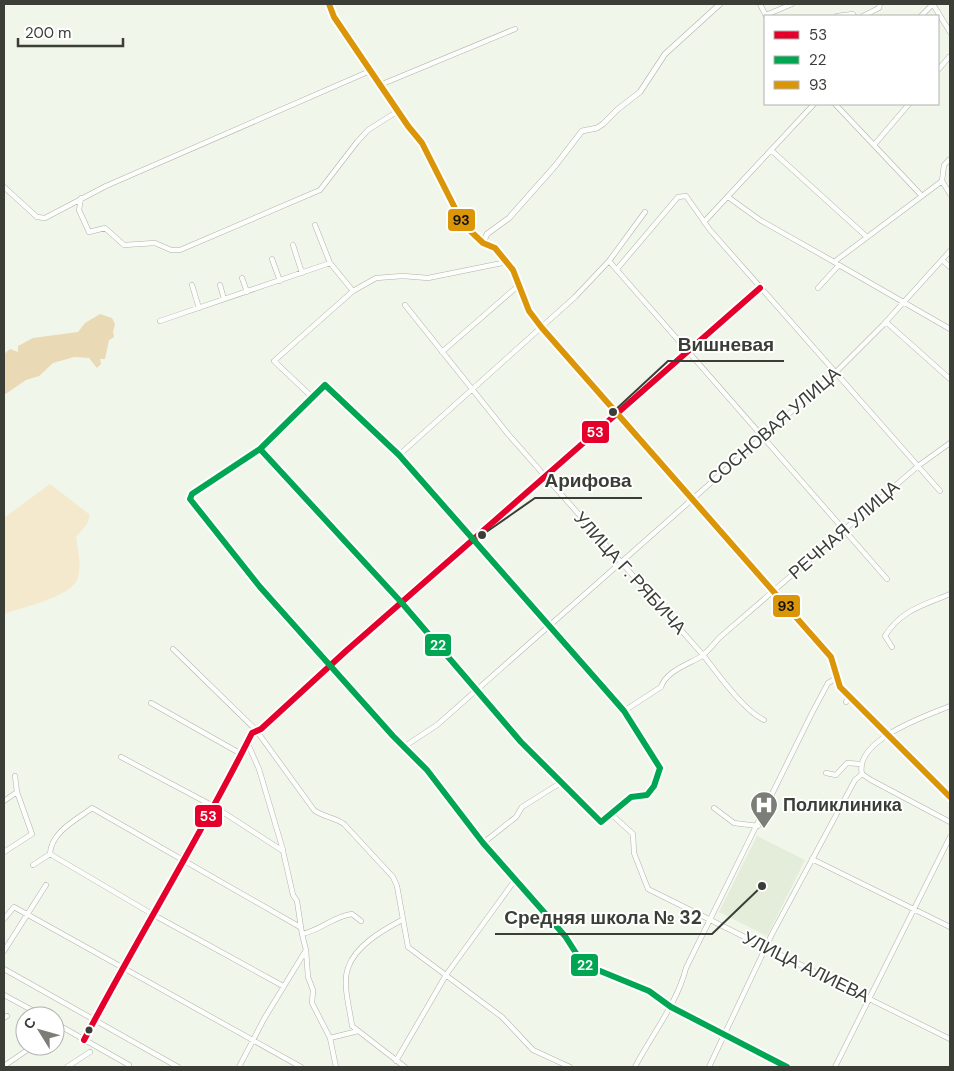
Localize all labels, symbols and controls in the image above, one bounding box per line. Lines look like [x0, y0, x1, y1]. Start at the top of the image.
scale bar [18, 15, 122, 47]
legend [764, 15, 939, 105]
text: 200 m [25, 23, 71, 43]
text: 53 [809, 25, 827, 45]
text: 22 [809, 50, 826, 70]
text: 93 [809, 75, 827, 95]
line badge: 93 [447, 208, 476, 232]
text: 93 [452, 211, 470, 229]
callout: Вишневая [668, 327, 784, 361]
text: Вишневая [678, 332, 774, 357]
street label: СОСНОВАЯ УЛИЦА [702, 362, 846, 490]
line badge: 53 [581, 420, 610, 444]
text: 53 [586, 423, 604, 441]
callout: Арифова [535, 464, 642, 498]
text: Арифова [545, 468, 632, 493]
street label: РЕЧНАЯ УЛИЦА [783, 475, 905, 585]
street label: УЛИЦА Г. РЯБИЧА [568, 507, 692, 639]
line badge: 93 [772, 594, 801, 618]
text: 93 [777, 597, 795, 615]
line badge: 22 [424, 633, 452, 657]
text: 22 [430, 636, 446, 654]
hospital icon: Поликлиника [749, 790, 779, 829]
place label: Поликлиника [783, 793, 903, 817]
line badge: 53 [194, 804, 223, 828]
text: 53 [199, 807, 217, 825]
callout: Средняя школа № 32 [495, 900, 712, 934]
text: Средняя школа № 32 [504, 905, 702, 930]
street label: УЛИЦА АЛИЕВА [739, 926, 873, 1008]
line badge: 22 [570, 953, 599, 977]
text: 22 [577, 956, 593, 974]
north arrow [15, 1006, 65, 1056]
text: С [19, 1014, 40, 1033]
unlabelled marker [84, 1025, 94, 1035]

